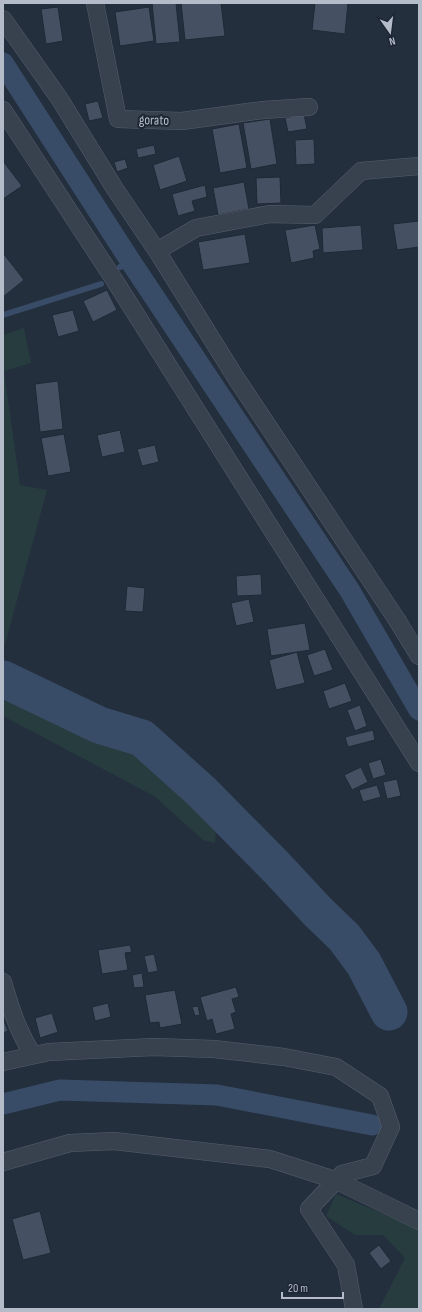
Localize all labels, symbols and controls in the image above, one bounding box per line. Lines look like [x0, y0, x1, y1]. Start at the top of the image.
north arrow [370, 12, 410, 52]
text: N [388, 34, 397, 48]
street label: gorato [139, 111, 170, 129]
scale bar [282, 1274, 343, 1300]
text: 20 m [288, 1281, 308, 1296]

